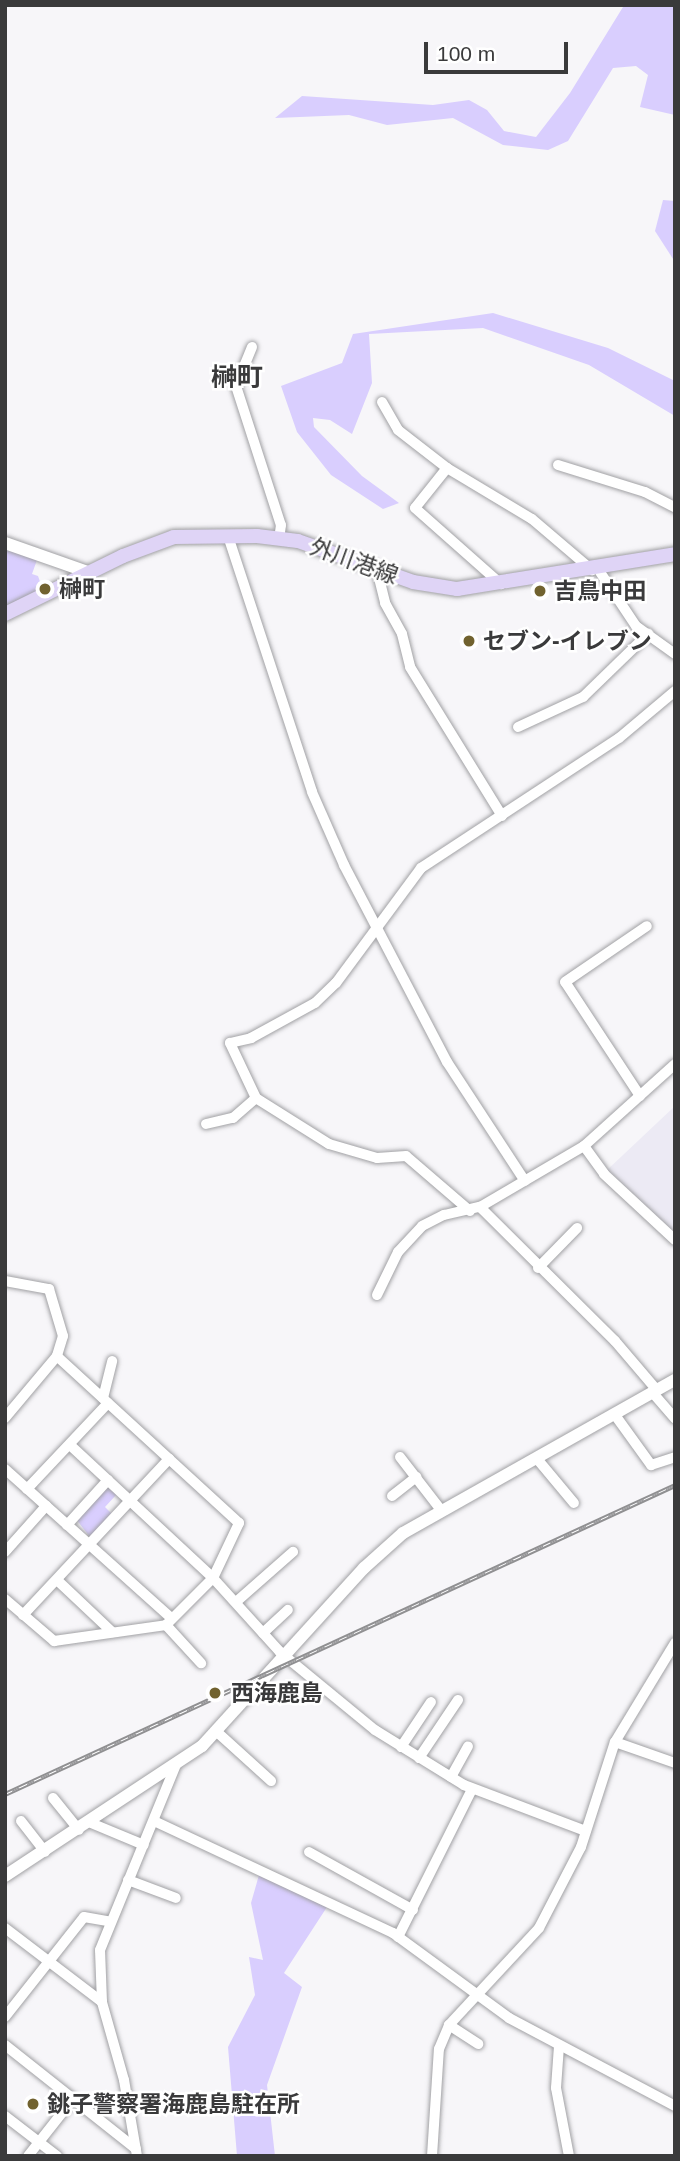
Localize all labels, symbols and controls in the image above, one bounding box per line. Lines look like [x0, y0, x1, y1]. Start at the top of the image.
scale bar [428, 28, 572, 72]
text: 100 m [437, 42, 495, 65]
district label: 榊町 [211, 362, 263, 394]
street label: 外川港線 [306, 532, 402, 590]
place label: 榊町 [59, 575, 105, 603]
place label: 吉鳥中田 [554, 577, 646, 605]
marker: 榊町 [37, 581, 53, 597]
marker: 吉鳥中田 [532, 583, 548, 599]
place label: セブン-イレブン [483, 627, 652, 655]
marker: セブン-イレブン [461, 633, 477, 649]
place label: 西海鹿島 [231, 1679, 323, 1707]
marker: 西海鹿島 [205, 1683, 225, 1703]
place label: 銚子警察署海鹿島駐在所 [47, 2090, 300, 2118]
marker: 銚子警察署海鹿島駐在所 [25, 2096, 41, 2112]

